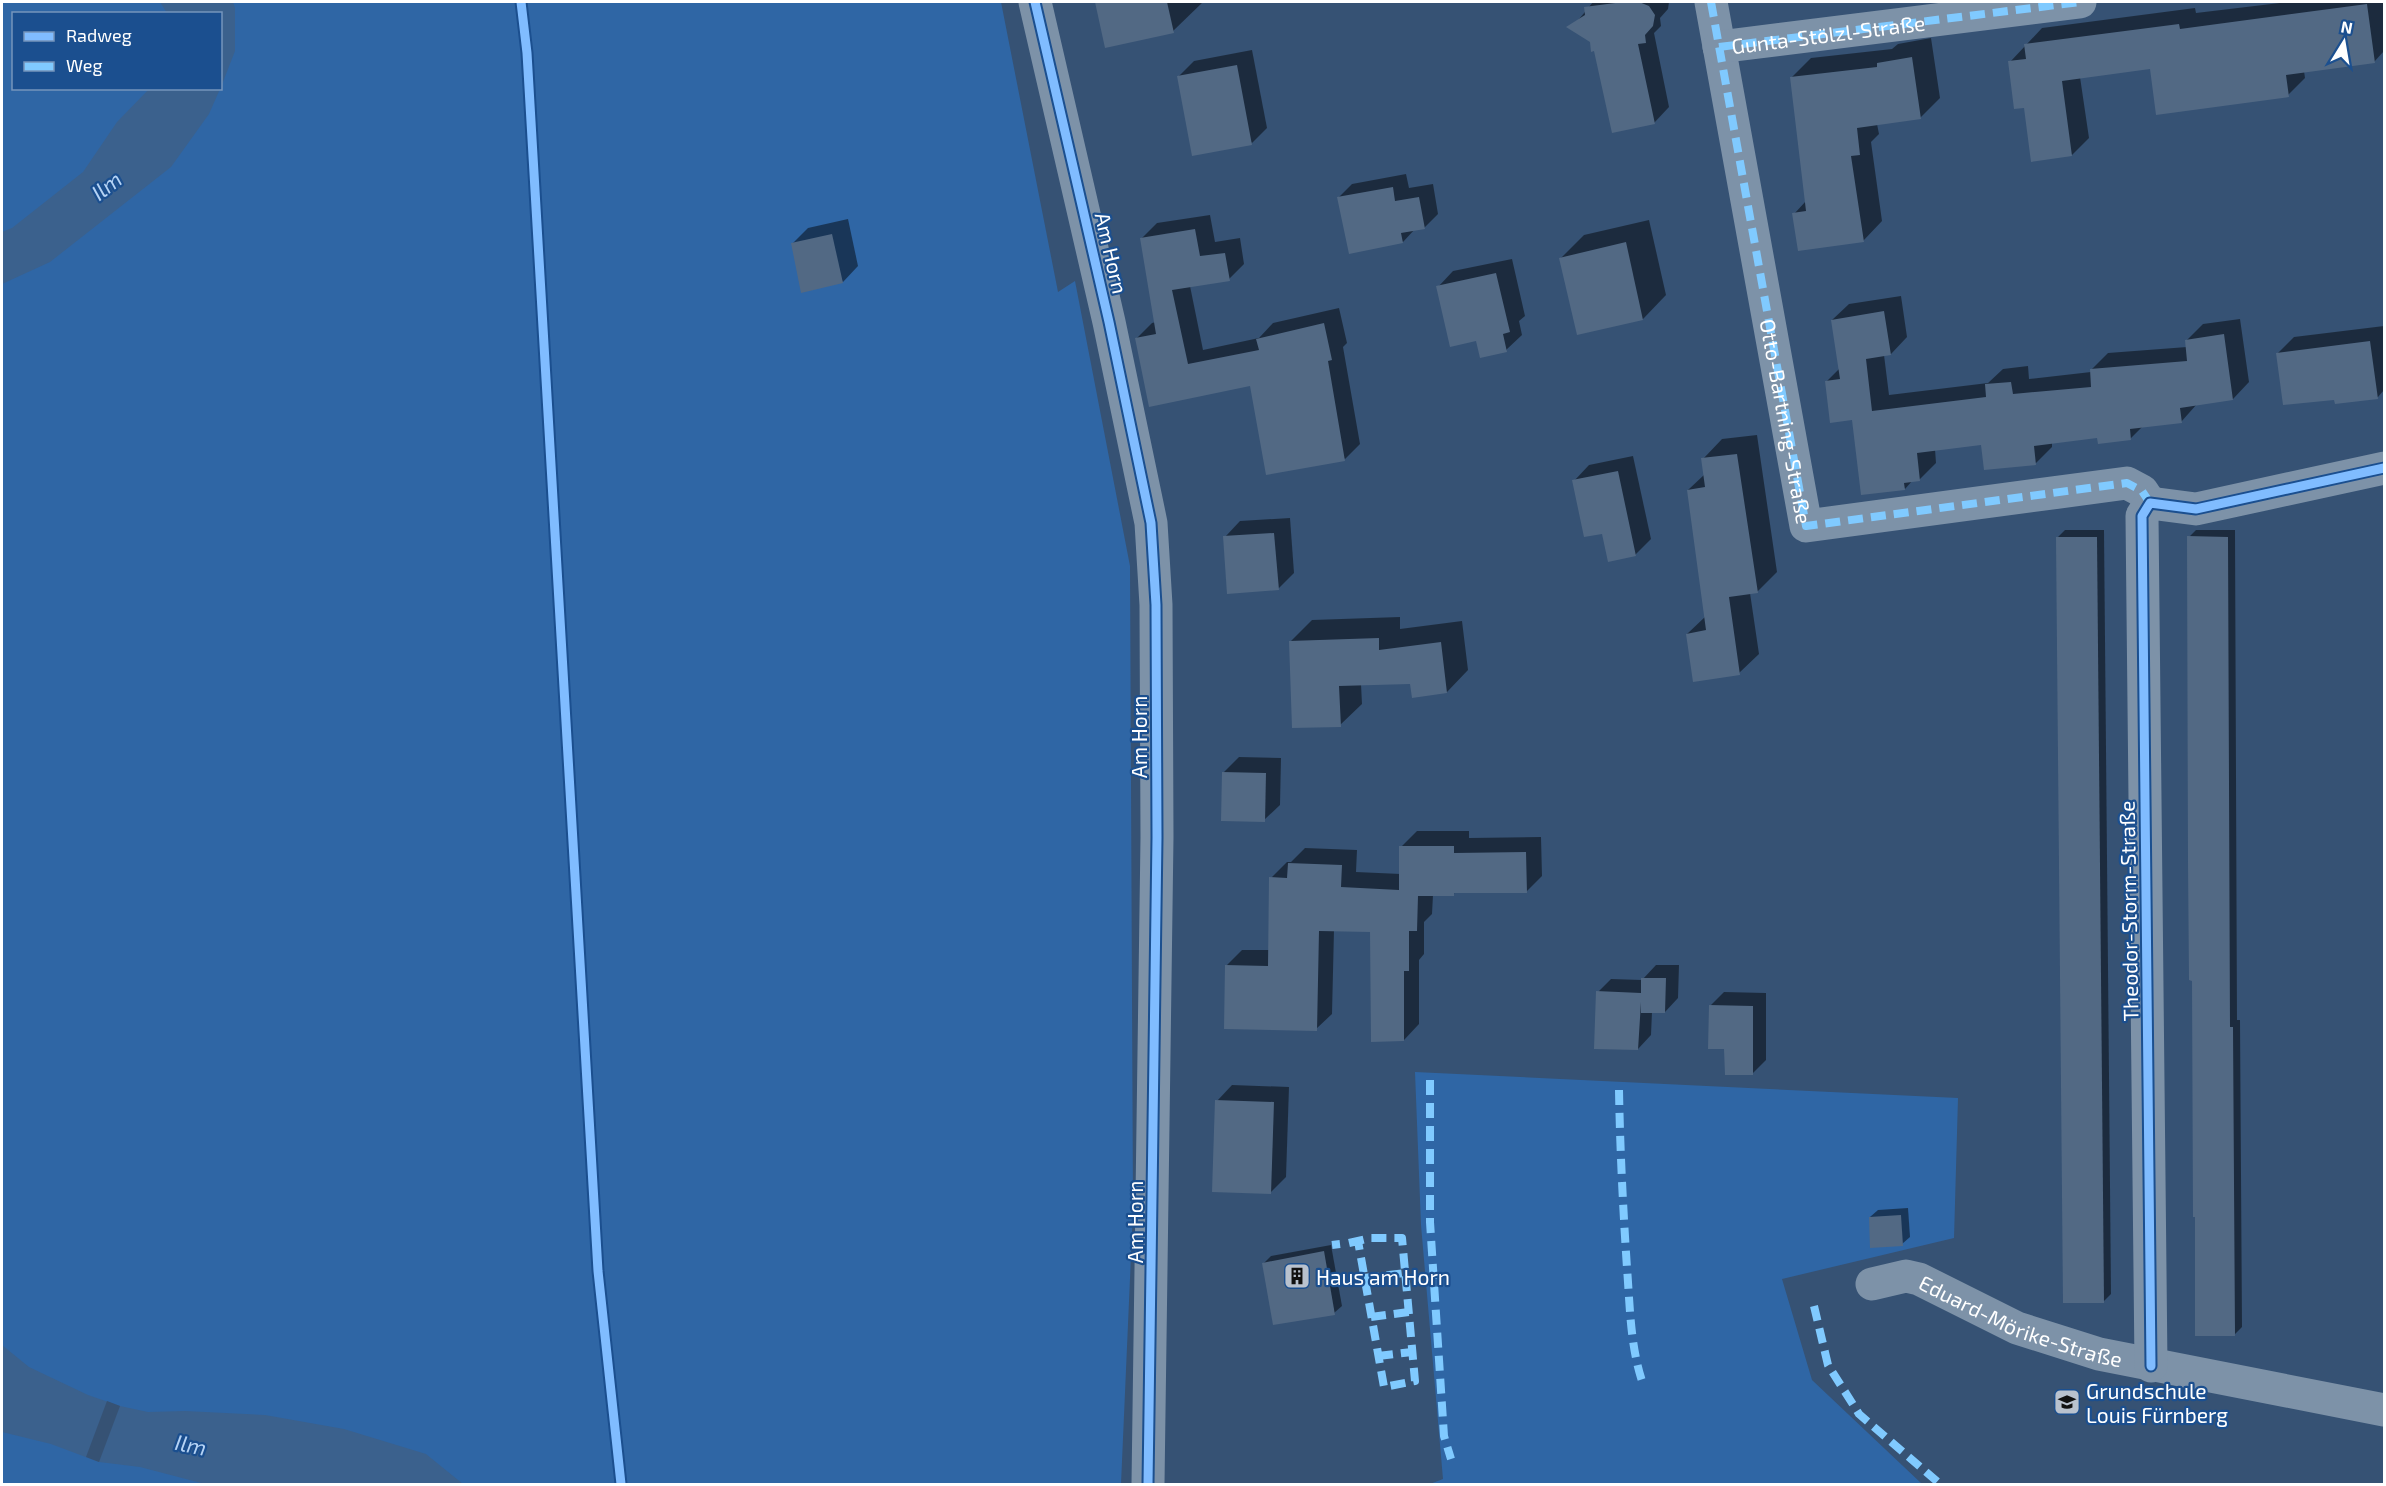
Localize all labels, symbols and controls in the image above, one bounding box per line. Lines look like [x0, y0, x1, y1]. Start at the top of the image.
street label: Gunta-Stölzl-Straße [1730, 9, 1926, 58]
legend [12, 12, 222, 90]
north arrow [2314, 12, 2374, 72]
text: N [2339, 16, 2354, 37]
text: Radweg [66, 24, 132, 46]
text: Weg [66, 54, 102, 76]
water label: Ilm [86, 165, 126, 205]
street label: Am Horn [1091, 210, 1133, 296]
street label: Otto-Bartning-Straße [1756, 317, 1818, 526]
street label: Am Horn [1126, 696, 1151, 778]
street label: Theodor-Storm-Straße [2114, 800, 2142, 1022]
street label: Am Horn [1122, 1181, 1147, 1263]
building icon: Haus am Horn [1282, 1261, 1312, 1291]
place label: Haus am Horn [1316, 1264, 1450, 1289]
street label: Eduard-Mörike-Straße [1915, 1269, 2125, 1371]
place label: Grundschule Louis Fürnberg [2086, 1378, 2228, 1427]
school or university icon: Grundschule Louis Fürnberg [2052, 1387, 2082, 1417]
water label: Ilm [173, 1428, 209, 1460]

